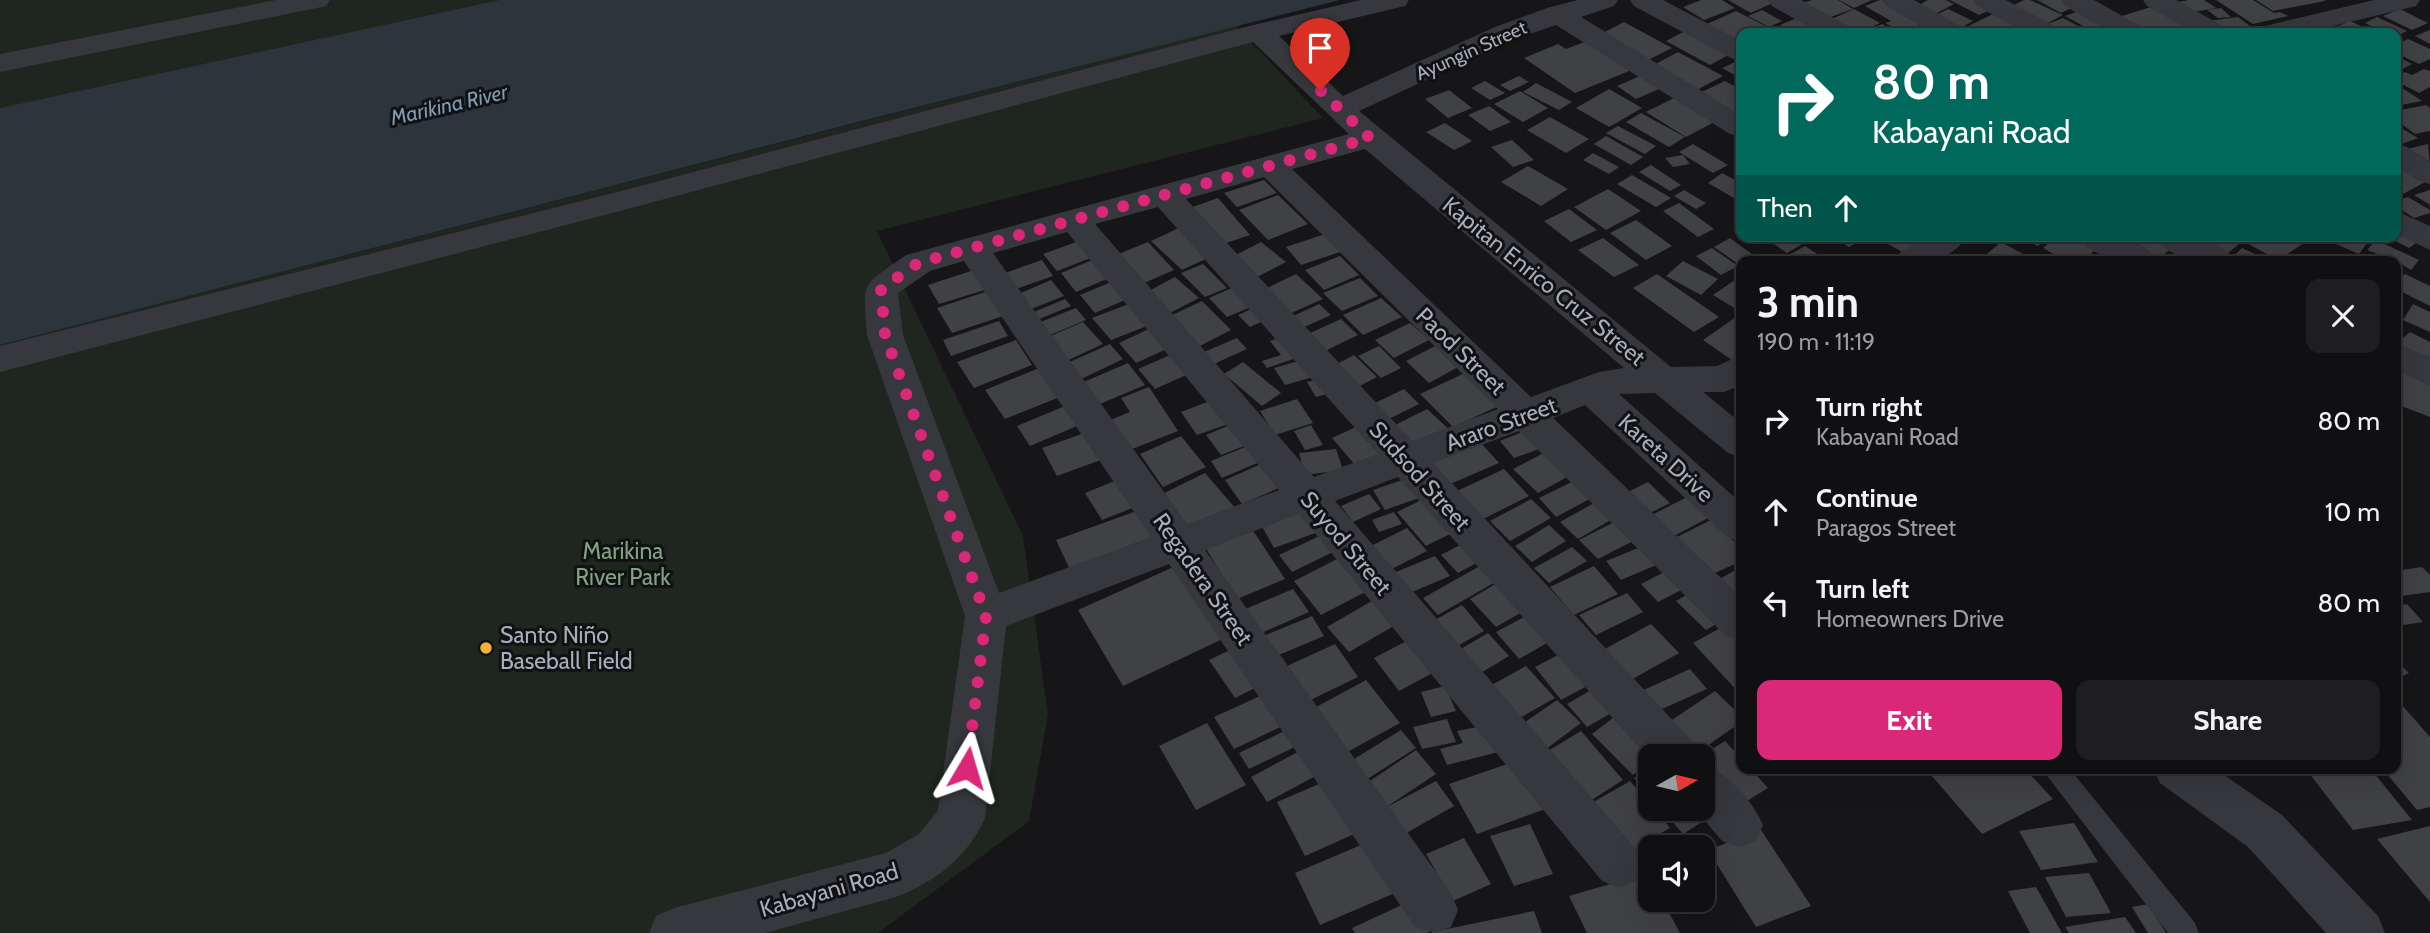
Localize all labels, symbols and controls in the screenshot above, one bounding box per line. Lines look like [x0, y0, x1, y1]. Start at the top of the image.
street label: Ayungin Street [1412, 16, 1531, 85]
pin [1290, 18, 1350, 90]
icon: arrive [1301, 29, 1339, 67]
text: 80 m [1872, 52, 1990, 111]
icon: right [1757, 56, 1848, 147]
water label: Marikina River [387, 79, 511, 130]
text: Kabayani Road [1872, 112, 2071, 151]
icon: ahead [1827, 189, 1865, 227]
street label: Kapitan Enrico Cruz Street [1437, 191, 1651, 372]
text: Then [1757, 192, 1813, 224]
text: 3 min [1757, 276, 1859, 328]
button: close [2306, 279, 2380, 353]
street label: Paod Street [1410, 301, 1512, 401]
text: 190 m · 11:19 [1757, 328, 1875, 356]
street label: Araro Street [1442, 391, 1561, 457]
text: Turn right [1816, 391, 1922, 423]
icon: right [1757, 402, 1795, 440]
text: 80 m [2317, 405, 2380, 437]
street label: Kareta Drive [1613, 408, 1720, 508]
street label: Sudsod Street [1364, 416, 1477, 537]
text: Kabayani Road [1816, 423, 1959, 451]
text: Continue [1816, 482, 1918, 514]
street label: Suyod Street [1295, 486, 1398, 601]
icon: ahead [1757, 493, 1795, 531]
text: 10 m [2325, 496, 2380, 528]
street label: Regadera Street [1147, 508, 1259, 651]
text: Paragos Street [1816, 514, 1956, 542]
park label: Marikina River Park [575, 537, 671, 591]
text: Turn left [1816, 573, 1909, 605]
icon: left [1757, 584, 1795, 622]
text: 80 m [2317, 587, 2380, 619]
text: Homeowners Drive [1816, 605, 2004, 633]
place label: Santo Niño Baseball Field [500, 621, 633, 675]
marker: Santo Niño Baseball Field [478, 640, 494, 656]
button: Exit [1757, 680, 2062, 760]
button: Share [2076, 680, 2380, 760]
position arrow [930, 731, 1004, 805]
north arrow [1638, 744, 1715, 821]
map controls [1638, 744, 1715, 912]
button: sound [1638, 835, 1715, 912]
street label: Kabayani Road [757, 857, 901, 923]

